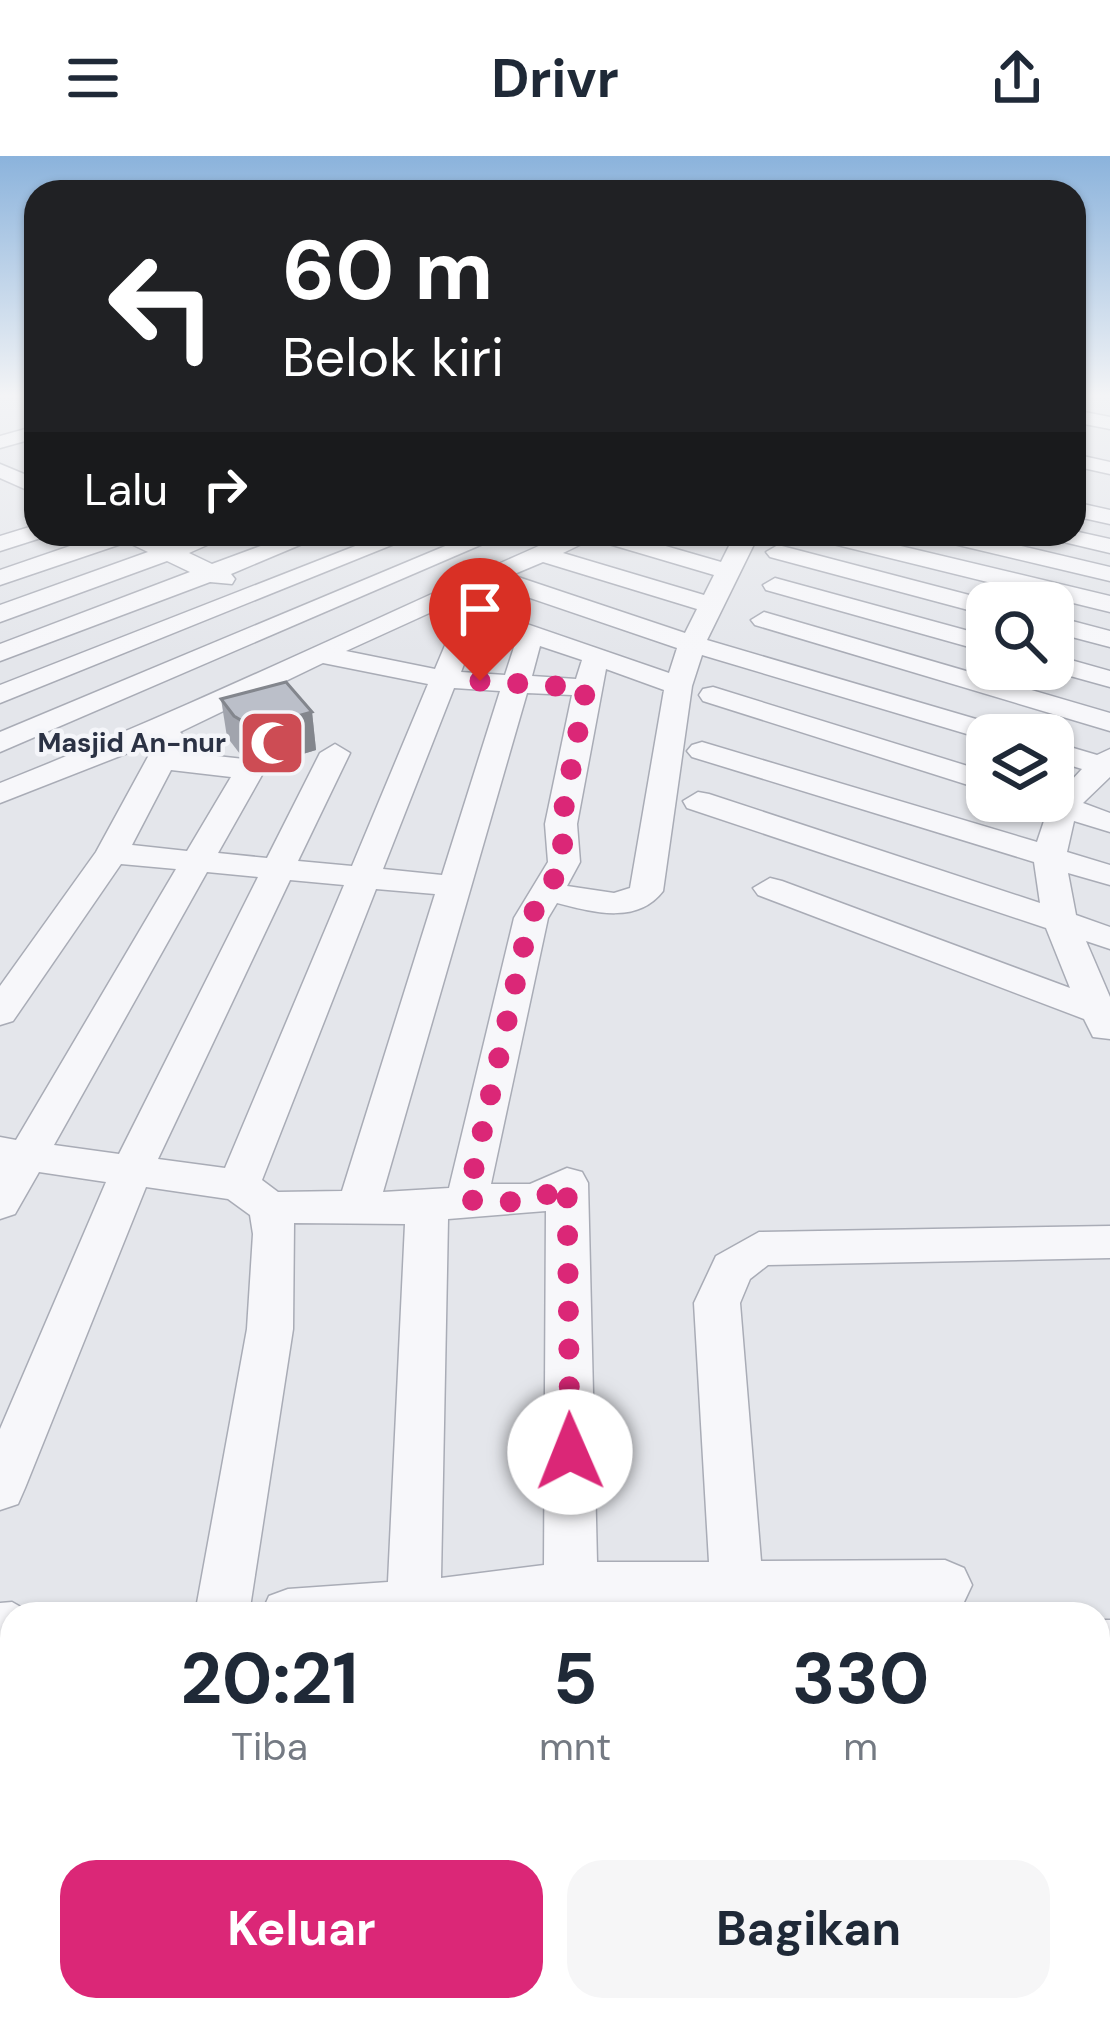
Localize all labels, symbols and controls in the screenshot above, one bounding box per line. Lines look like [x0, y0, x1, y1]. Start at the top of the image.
text: Drivr [491, 43, 619, 114]
icon: menu [60, 45, 126, 111]
icon: share [984, 45, 1050, 111]
text: 60 m [282, 216, 493, 325]
icon: left [84, 228, 240, 384]
text: Belok kiri [282, 322, 504, 393]
icon: right [192, 456, 258, 522]
text: Lalu [84, 460, 168, 519]
pin [429, 558, 531, 681]
icon: arrive [447, 576, 513, 642]
map controls [966, 582, 1074, 822]
button: search [966, 582, 1074, 690]
mosque icon: Masjid An-nur [237, 708, 307, 778]
button: layers [966, 714, 1074, 822]
place label: Masjid An-nur [37, 725, 226, 760]
position arrow [507, 1389, 633, 1515]
text: 20:21 [181, 1632, 358, 1725]
text: 5 [553, 1632, 598, 1725]
text: 330 [792, 1632, 929, 1725]
text: Tiba [231, 1721, 308, 1772]
text: mnt [539, 1721, 611, 1772]
text: m [843, 1721, 878, 1772]
button: Keluar [60, 1860, 543, 1998]
button: Bagikan [567, 1860, 1050, 1998]

